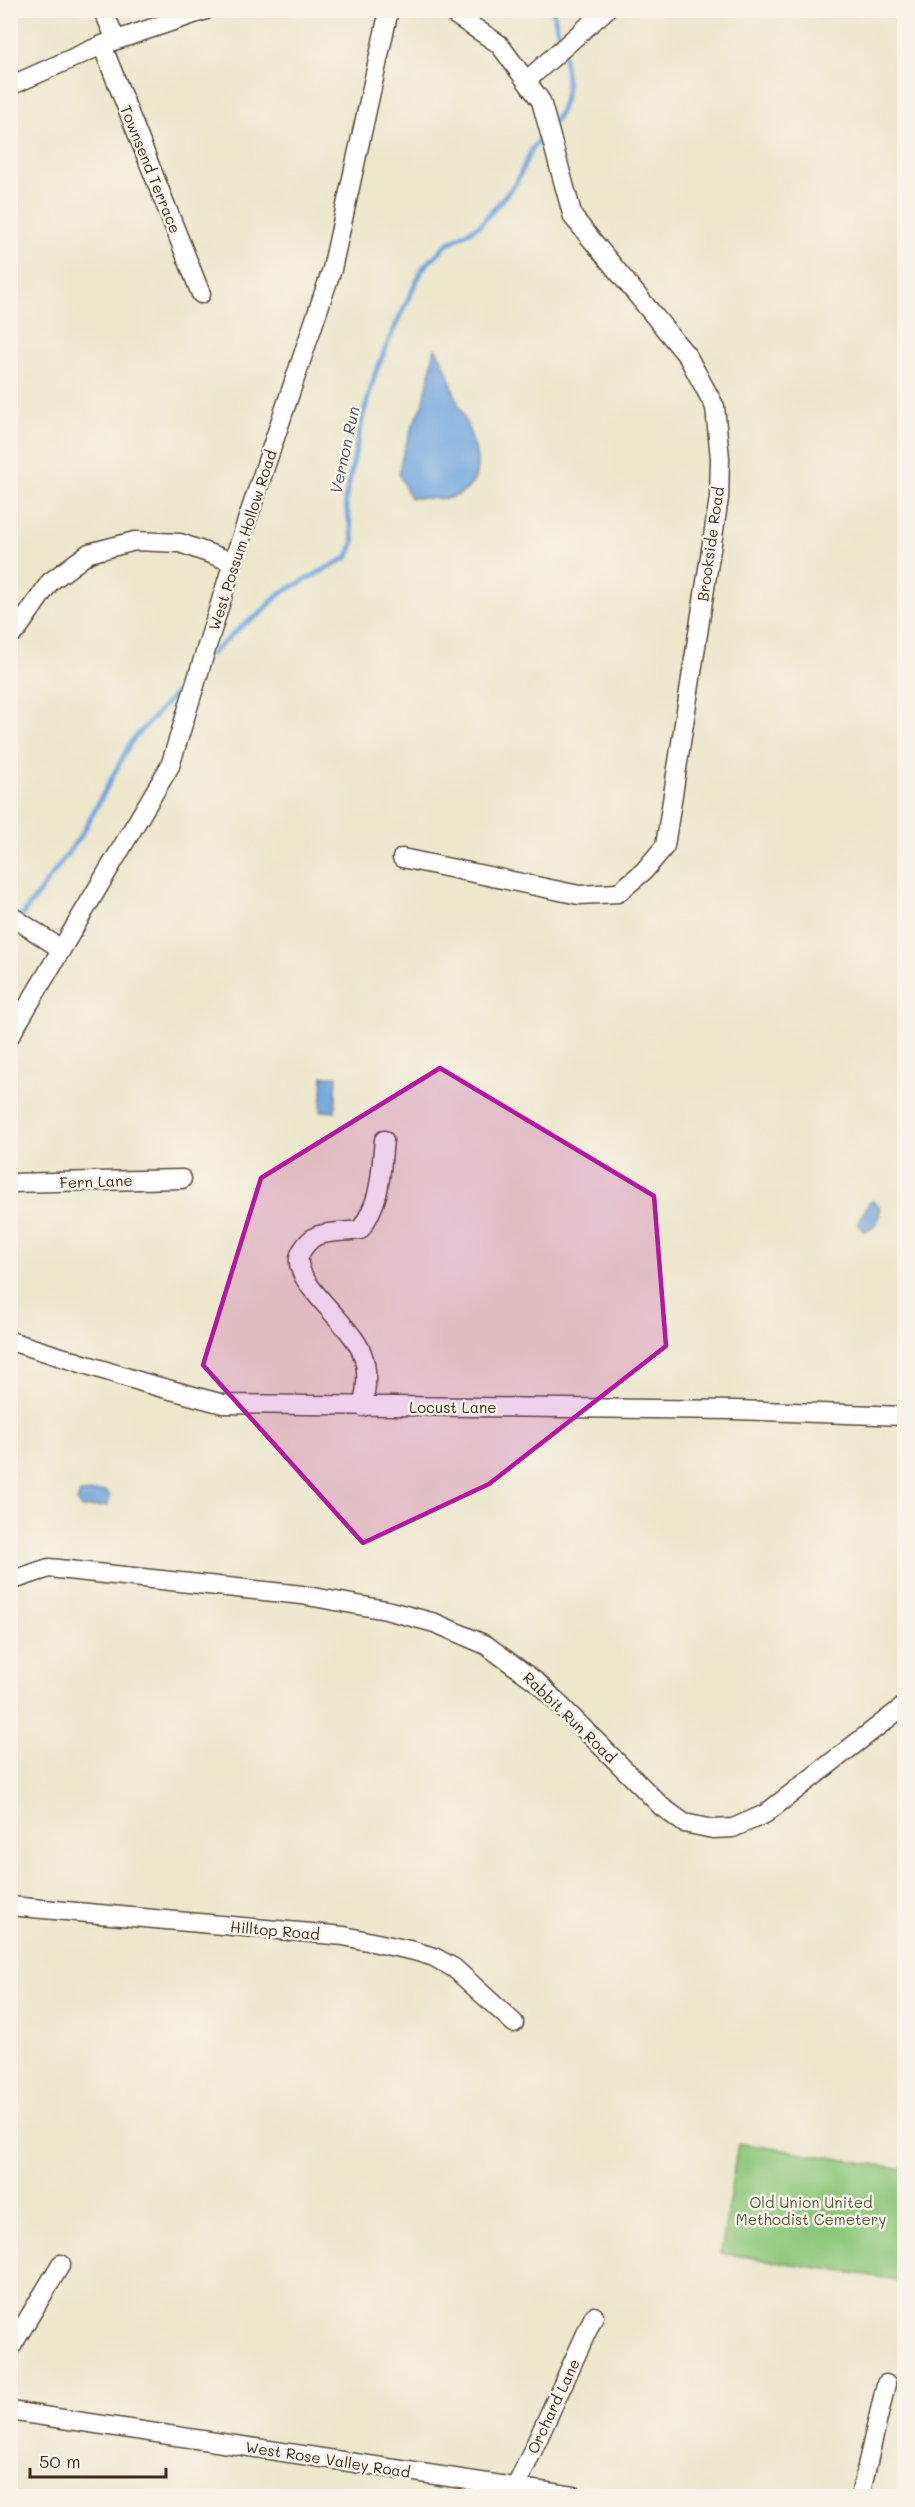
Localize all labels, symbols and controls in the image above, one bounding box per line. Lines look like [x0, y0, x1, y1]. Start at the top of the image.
street label: Townsend Terrace [116, 102, 186, 236]
water label: Vernon Run [324, 404, 364, 496]
street label: West Possum Hollow Road [203, 447, 281, 633]
street label: Brookside Road [692, 485, 728, 603]
street label: Fern Lane [59, 1170, 133, 1192]
street label: Locust Lane [409, 1397, 497, 1417]
street label: Rabbit Run Road [519, 1667, 621, 1767]
street label: Hilltop Road [229, 1916, 321, 1944]
park label: Old Union United Methodist Cemetery [736, 2192, 886, 2229]
street label: Orchard Lane [522, 2355, 584, 2457]
street label: West Rose Valley Road [244, 2436, 412, 2482]
scale bar [30, 2441, 166, 2479]
text: 50 m [39, 2449, 81, 2473]

